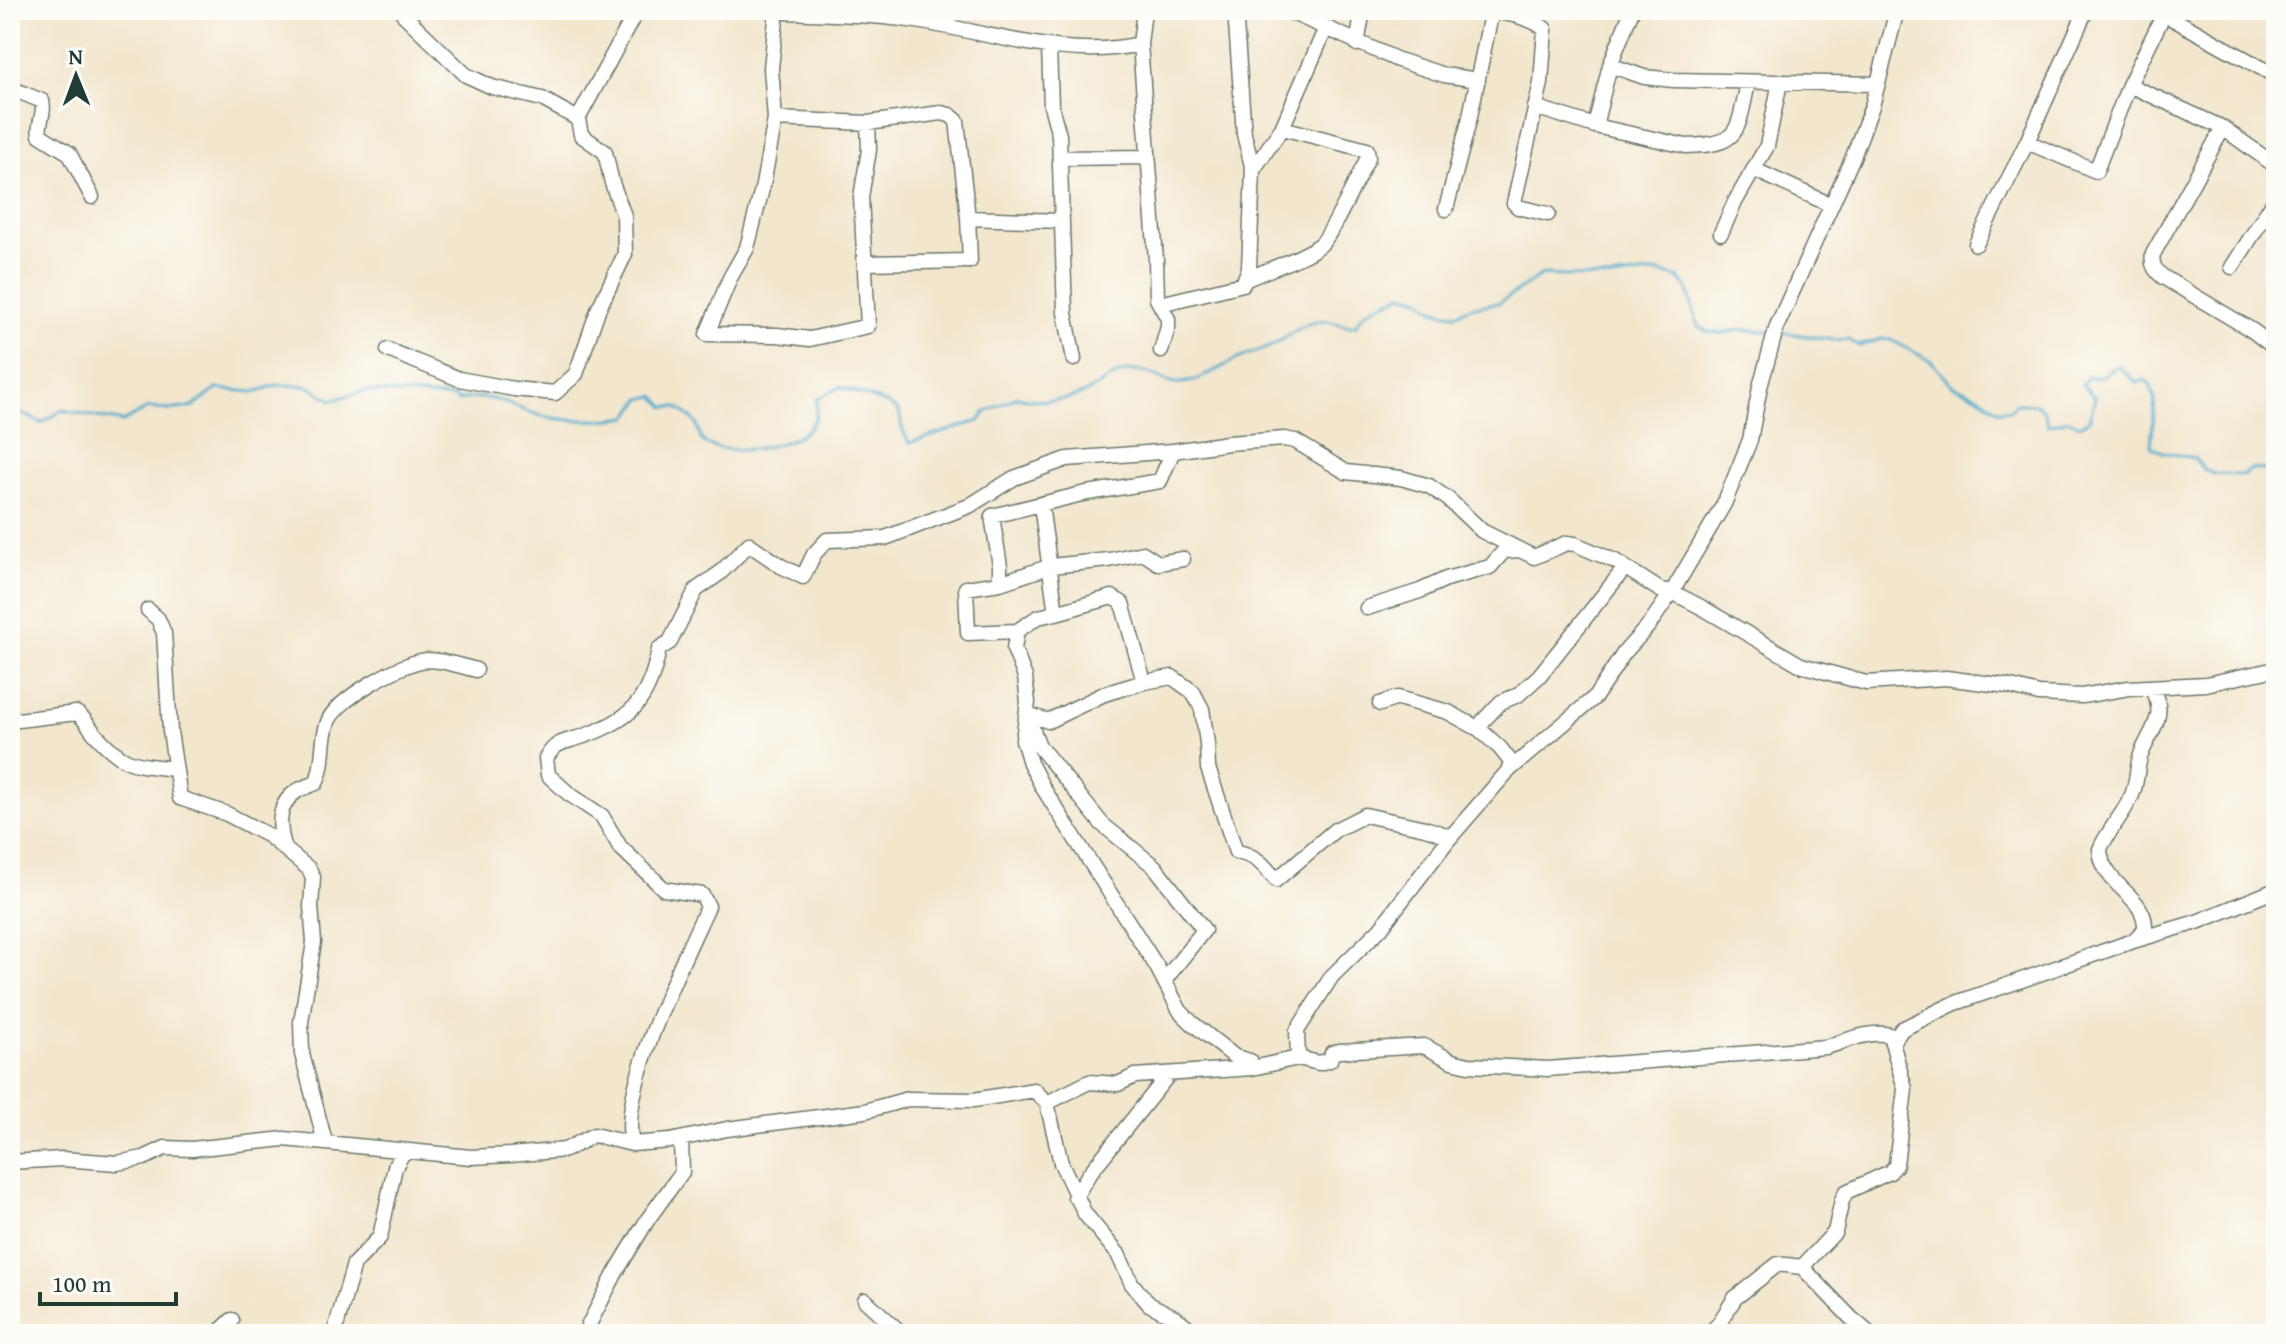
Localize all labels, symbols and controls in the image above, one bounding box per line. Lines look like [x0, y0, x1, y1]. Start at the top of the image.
north arrow [36, 36, 116, 116]
text: N [68, 40, 84, 72]
scale bar [40, 1256, 176, 1306]
text: 100 m [52, 1266, 112, 1301]

